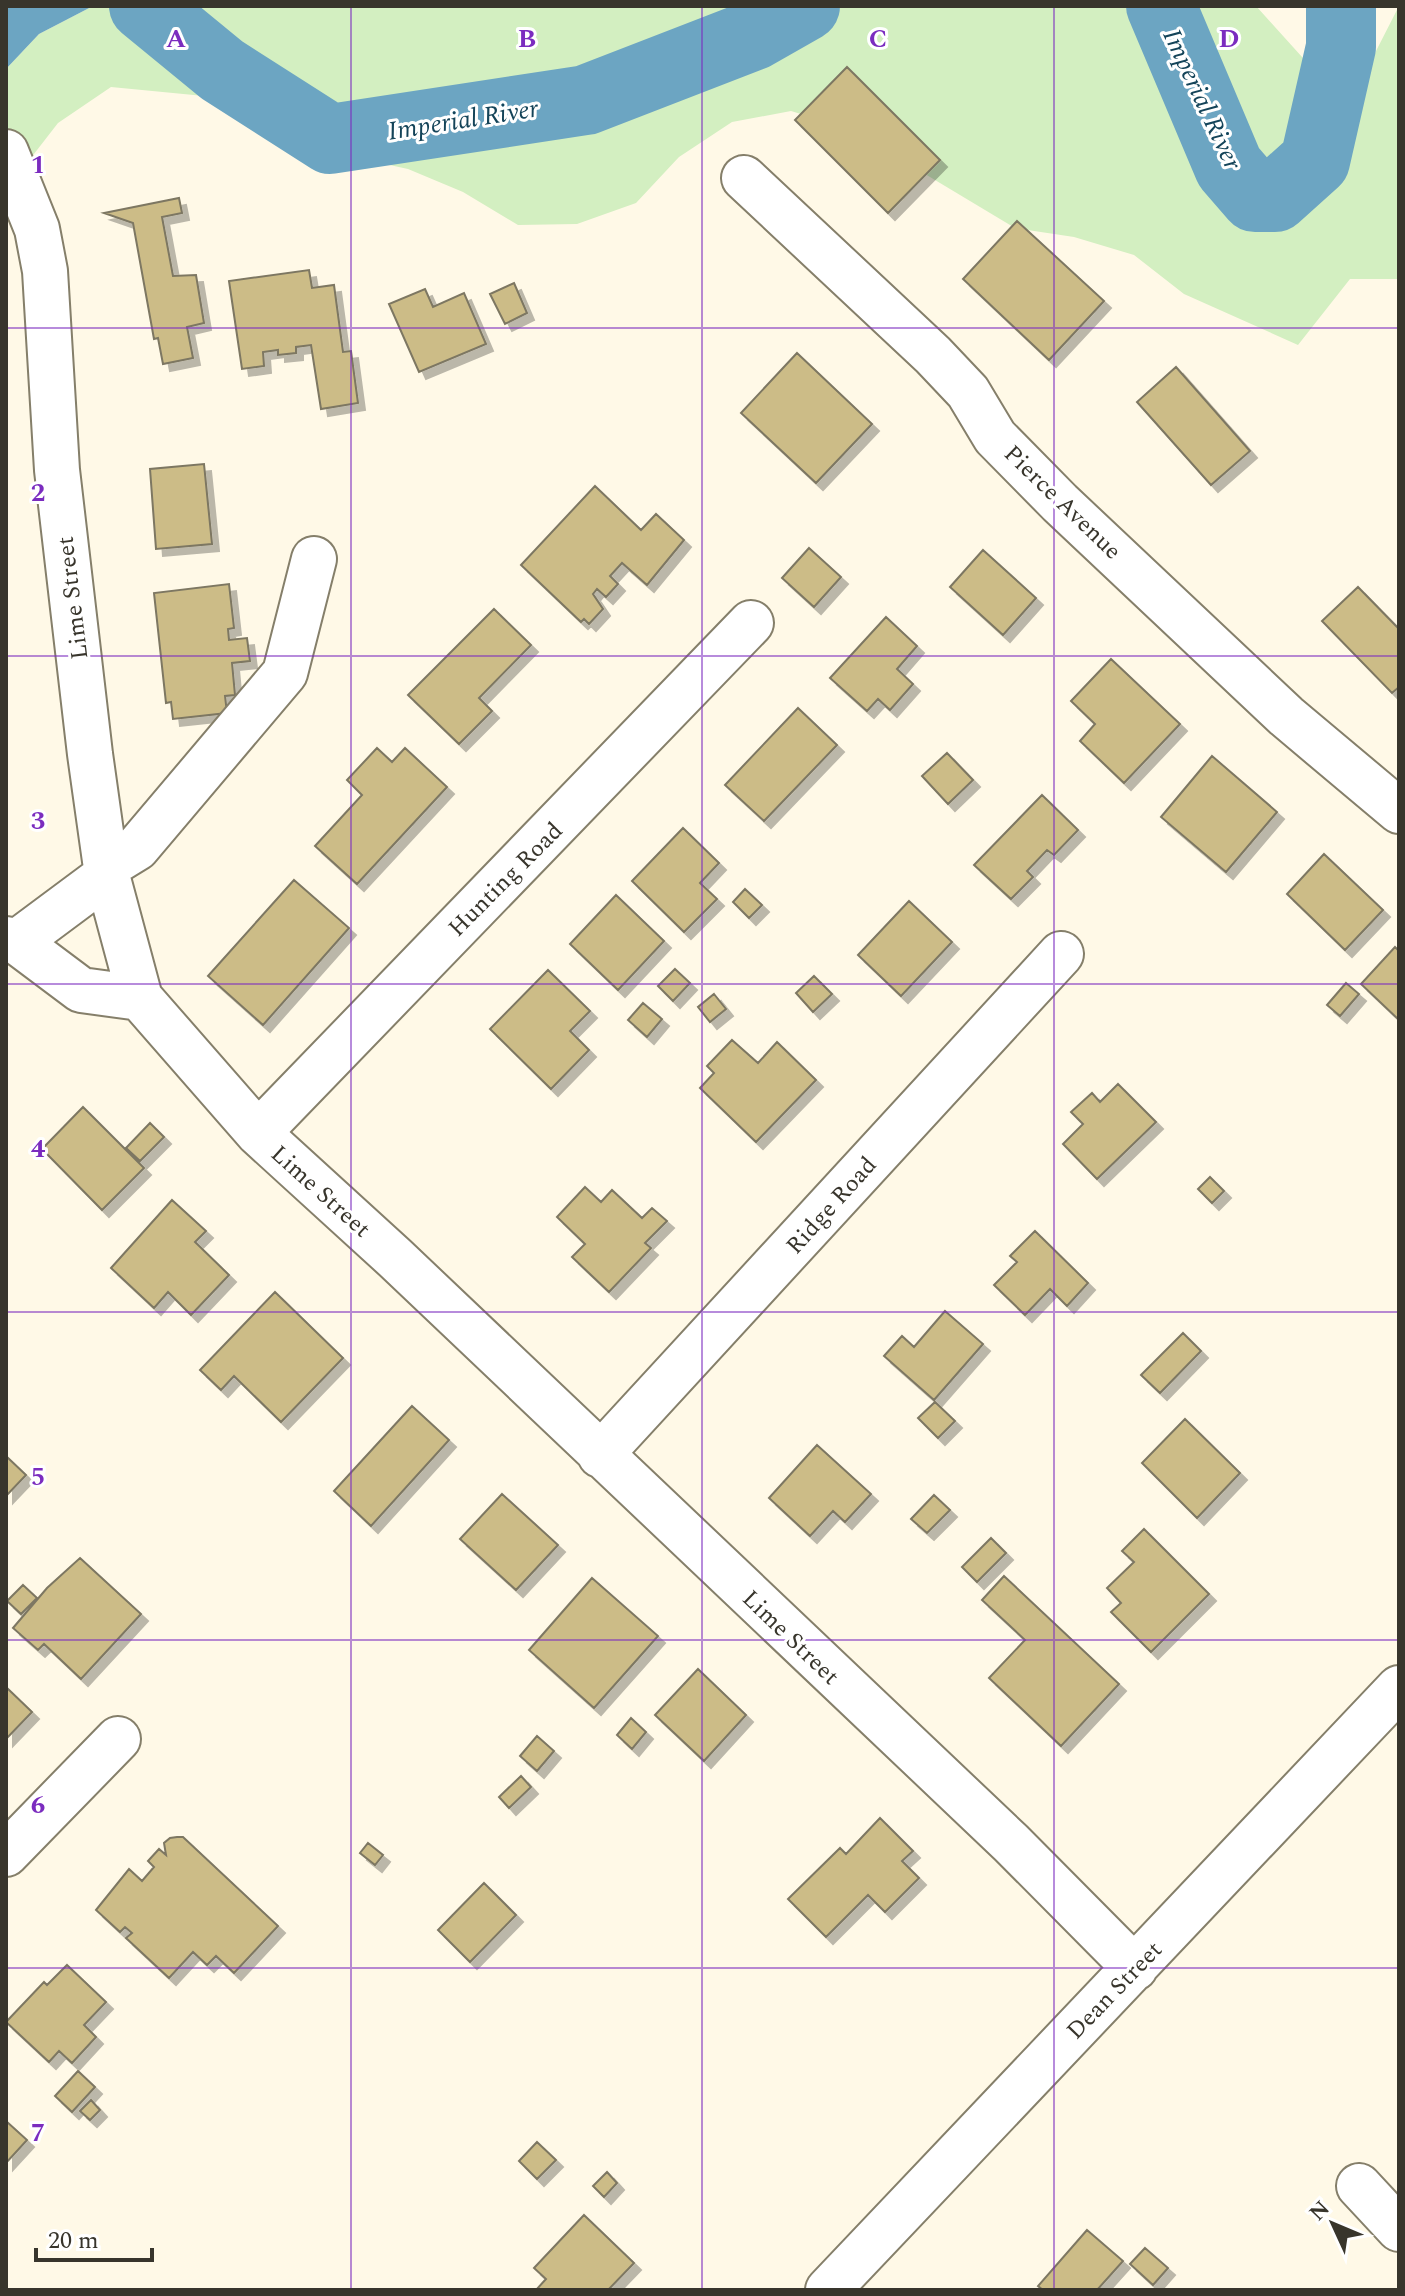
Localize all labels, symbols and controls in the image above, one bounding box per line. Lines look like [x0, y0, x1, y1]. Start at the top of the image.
text: A [166, 19, 186, 59]
text: B [518, 19, 536, 59]
text: C [869, 19, 887, 59]
text: D [1219, 19, 1239, 59]
water label: Imperial River [1152, 22, 1253, 178]
water label: Imperial River [385, 88, 542, 152]
text: 1 [31, 145, 45, 185]
street label: Pierce Avenue [995, 437, 1130, 569]
text: 2 [31, 473, 45, 513]
street label: Lime Street [48, 534, 98, 662]
text: 3 [31, 801, 45, 841]
street label: Hunting Road [440, 814, 571, 945]
text: 4 [31, 1129, 46, 1169]
street label: Lime Street [262, 1137, 378, 1247]
street label: Ridge Road [778, 1149, 886, 1263]
text: 5 [31, 1457, 45, 1497]
street label: Lime Street [733, 1582, 847, 1694]
text: 6 [31, 1785, 45, 1825]
street label: Dean Street [1058, 1933, 1171, 2048]
text: 7 [31, 2113, 45, 2153]
north arrow [1293, 2184, 1373, 2264]
text: N [1302, 2193, 1338, 2229]
scale bar [36, 2212, 152, 2262]
text: 20 m [48, 2223, 99, 2259]

